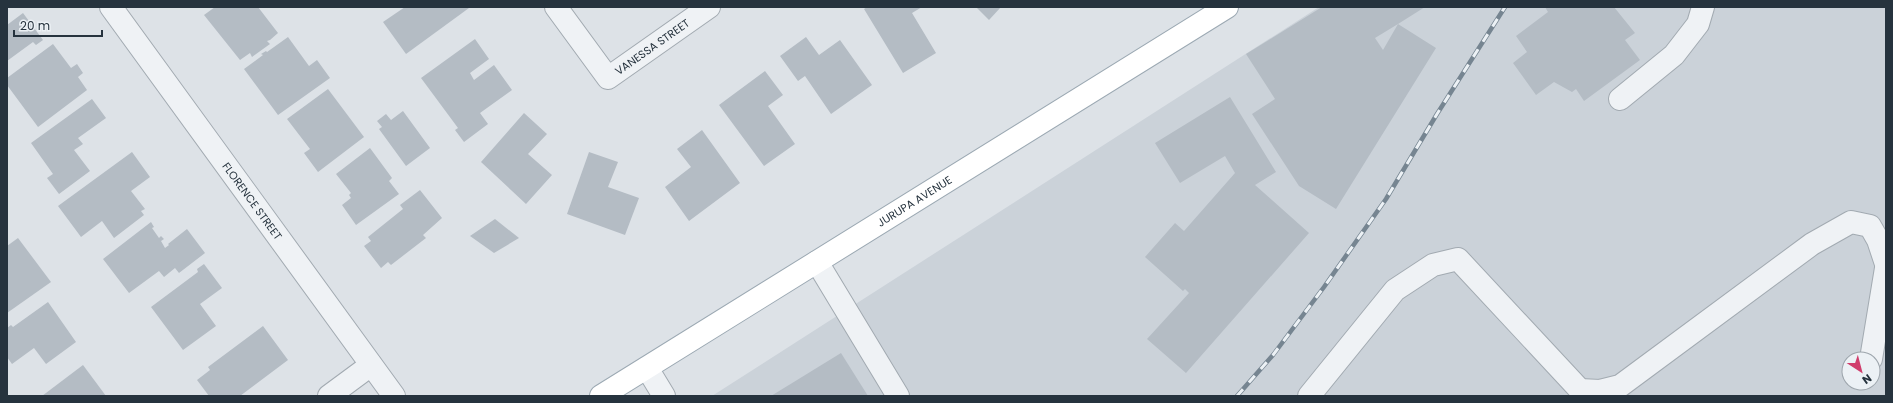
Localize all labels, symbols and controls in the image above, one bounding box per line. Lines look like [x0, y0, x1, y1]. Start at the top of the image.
scale bar [14, 12, 102, 38]
street label: VANESSA STREET [612, 15, 693, 79]
text: 20 m [20, 17, 50, 34]
street label: FLORENCE STREET [218, 159, 286, 243]
street label: JURUPA AVENUE [874, 172, 955, 231]
north arrow [1841, 351, 1881, 391]
text: N [1859, 370, 1875, 388]

